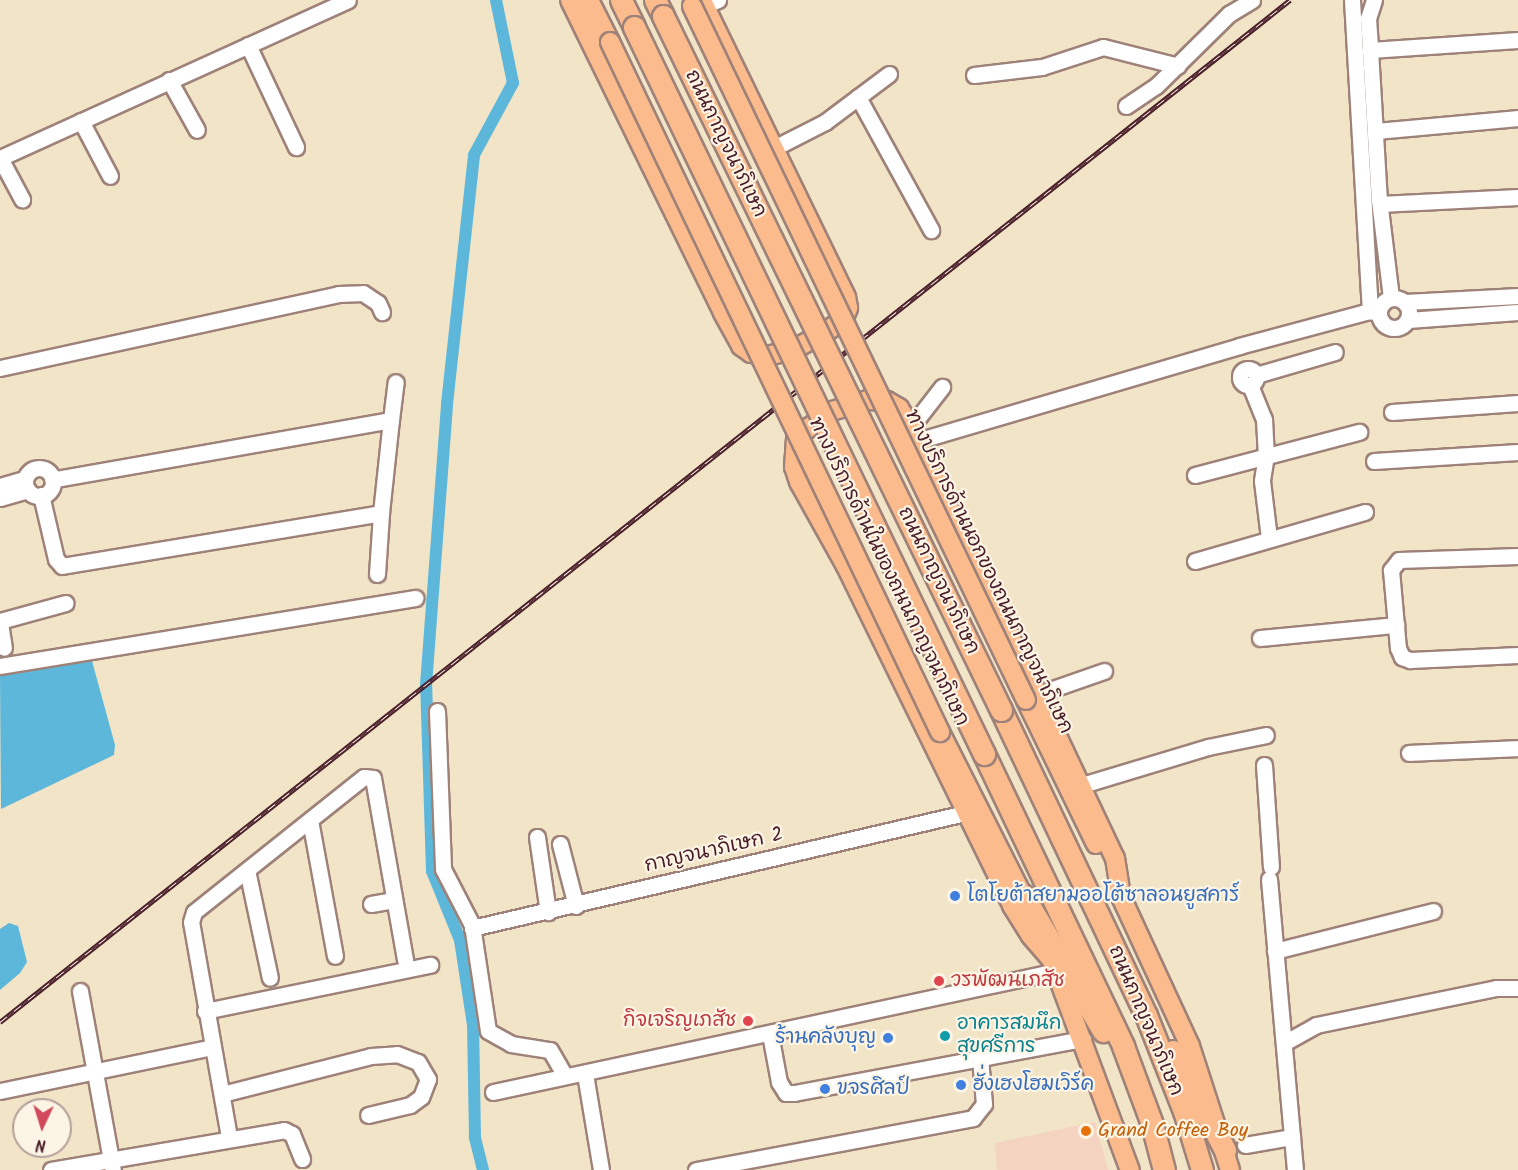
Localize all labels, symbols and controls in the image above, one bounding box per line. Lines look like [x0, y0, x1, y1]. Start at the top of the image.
street label: ถนนกาญจนาภิเษก [679, 66, 771, 222]
street label: ทางบริการด้านนอกของถนนกาญจนาภิเษก [899, 406, 1077, 738]
street label: ทางบริการด้านในของถนนกาญจนาภิเษก [803, 414, 973, 730]
street label: ถนนกาญจนาภิเษก [892, 503, 984, 659]
street label: กาญจนาภิเษก 2 [642, 823, 786, 879]
place label: โตโยต้าสยามออโต้ซาลอนยูสคาร์ [967, 884, 1239, 908]
marker: โตโยต้าสยามออโต้ซาลอนยูสคาร์ [948, 889, 962, 903]
street label: ถนนกาญจนาภิเษก [1102, 942, 1188, 1100]
place label: วรพัฒนเภสัช [951, 969, 1065, 993]
marker: วรพัฒนเภสัช [932, 974, 946, 988]
place label: กิจเจริญเภสัช [622, 1009, 736, 1033]
place label: อาคารสมนึก สุขศรีการ [957, 1012, 1062, 1059]
marker: กิจเจริญเภสัช [741, 1014, 755, 1028]
place label: ร้านคลังบุญ [775, 1026, 876, 1050]
marker: อาคารสมนึก สุขศรีการ [938, 1029, 952, 1043]
marker: ร้านคลังบุญ [881, 1031, 895, 1045]
place label: ฮั่งเฮงโฮมเวิร์ค [973, 1073, 1094, 1097]
place label: ขจรศิลป์ [837, 1077, 910, 1101]
marker: ฮั่งเฮงโฮมเวิร์ค [954, 1078, 968, 1092]
marker: ขจรศิลป์ [818, 1082, 832, 1096]
north arrow [12, 1098, 72, 1158]
place label: Grand Coffee Boy [1098, 1119, 1248, 1143]
marker: Grand Coffee Boy [1079, 1124, 1093, 1138]
text: N [35, 1132, 47, 1157]

